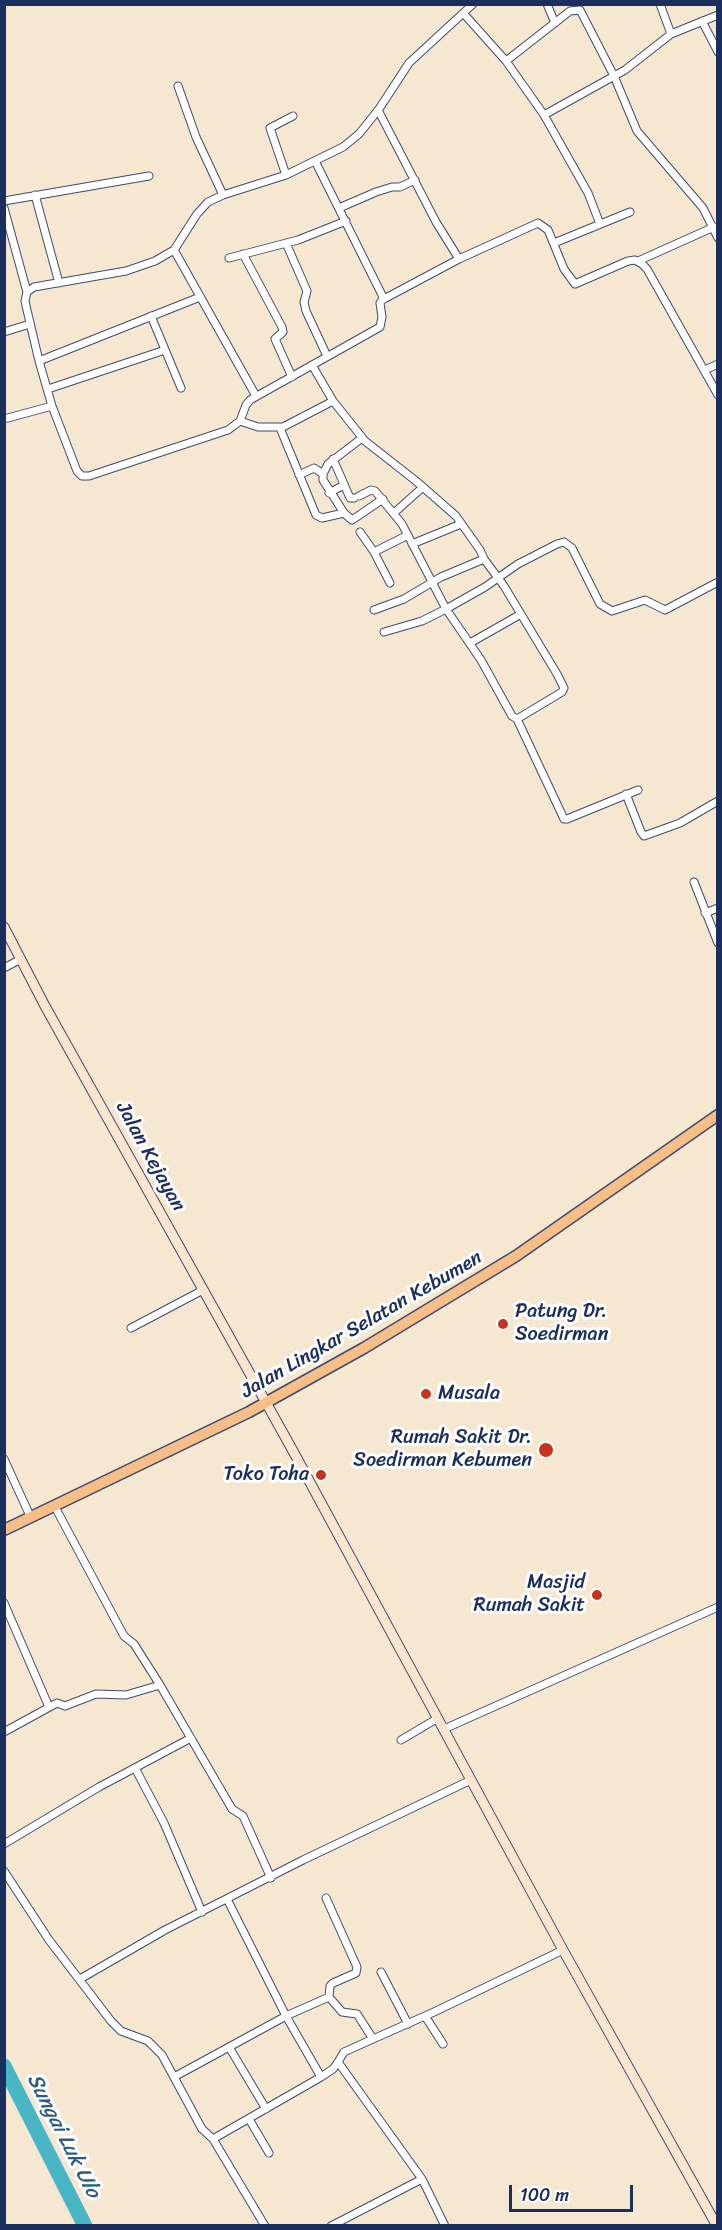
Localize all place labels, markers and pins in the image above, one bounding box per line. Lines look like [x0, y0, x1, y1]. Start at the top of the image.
place label: Patung Dr. Soedirman [515, 1300, 608, 1347]
marker: Patung Dr. Soedirman [496, 1317, 510, 1331]
place label: Musala [438, 1382, 500, 1406]
marker: Musala [419, 1387, 433, 1401]
place label: Rumah Sakit Dr. Soedirman Kebumen [353, 1426, 532, 1473]
marker: Rumah Sakit Dr. Soedirman Kebumen [537, 1441, 555, 1459]
place label: Toko Toha [224, 1463, 309, 1487]
marker: Toko Toha [314, 1468, 328, 1482]
place label: Masjid Rumah Sakit [474, 1571, 585, 1618]
marker: Masjid Rumah Sakit [590, 1588, 604, 1602]

